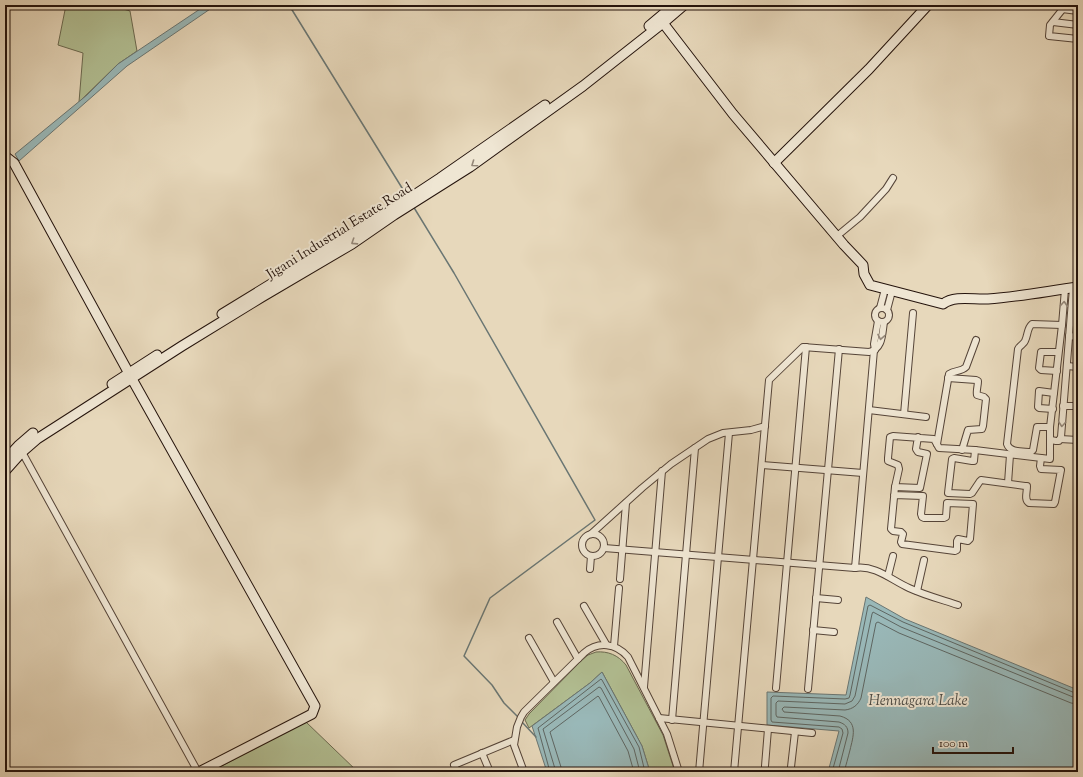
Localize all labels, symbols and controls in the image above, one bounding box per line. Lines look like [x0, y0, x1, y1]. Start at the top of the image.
one-way arrow [472, 159, 479, 166]
street label: Jigani Industrial Estate Road [262, 179, 417, 286]
one-way arrow [351, 237, 358, 245]
one-way arrow [1059, 301, 1068, 307]
one-way arrow [878, 334, 886, 340]
one-way arrow [1057, 421, 1066, 427]
water label: Hennagara Lake [868, 691, 968, 712]
scale bar [933, 729, 1013, 755]
text: 100 m [939, 735, 968, 753]

